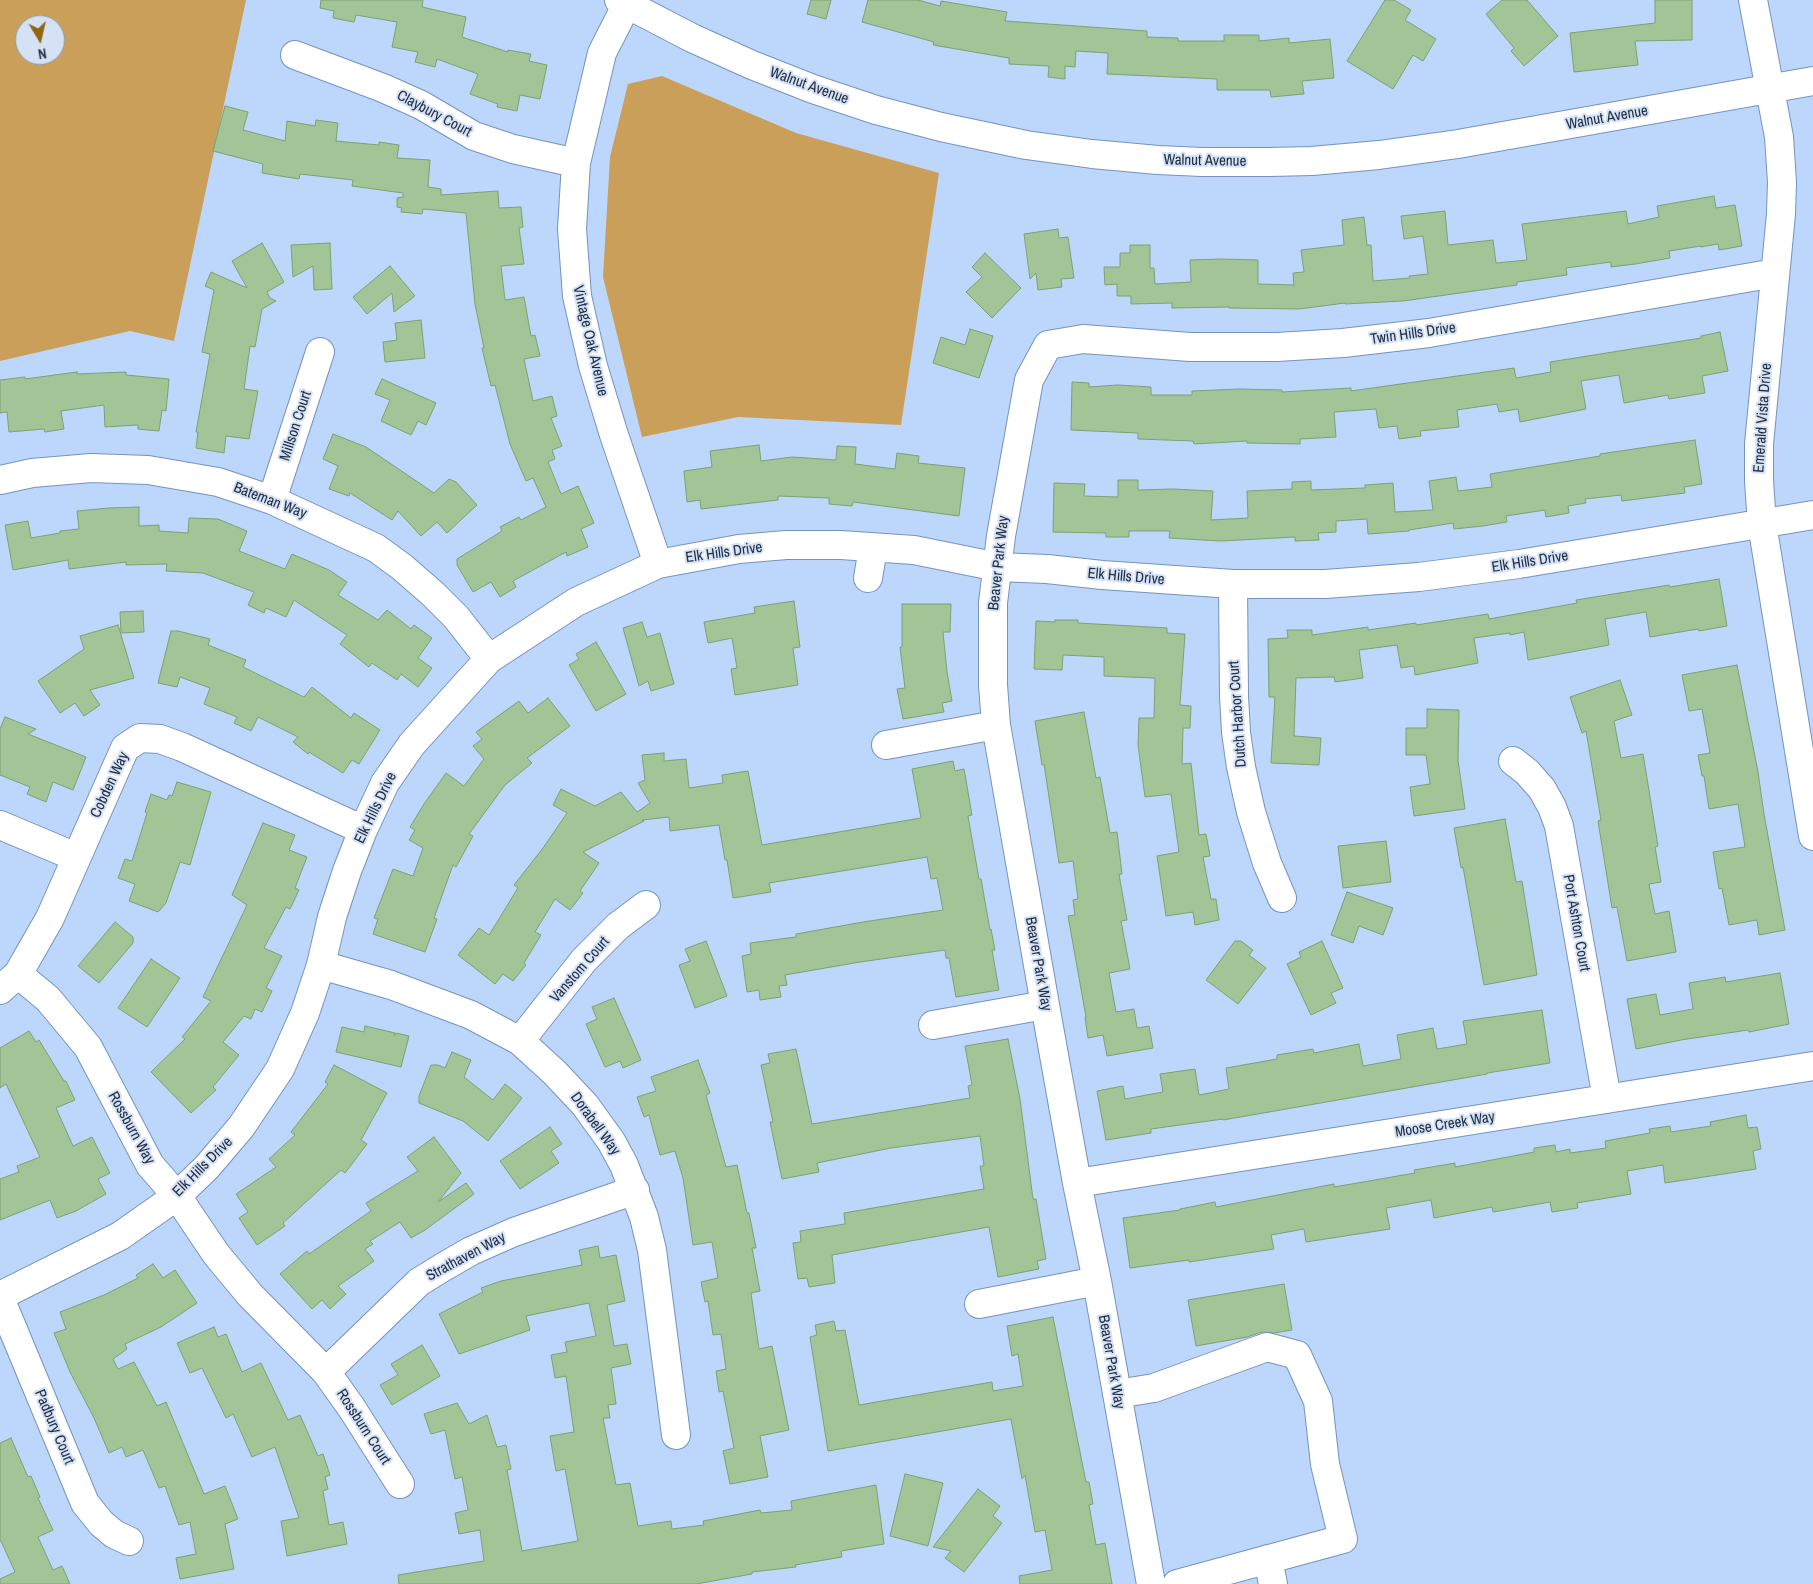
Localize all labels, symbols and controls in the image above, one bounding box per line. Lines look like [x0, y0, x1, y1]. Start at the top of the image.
north arrow [15, 15, 65, 65]
text: N [37, 44, 48, 63]
street label: Walnut Avenue [767, 63, 851, 109]
street label: Claybury Court [394, 87, 474, 141]
street label: Walnut Avenue [1565, 102, 1649, 134]
street label: Walnut Avenue [1163, 151, 1247, 171]
street label: Vintage Oak Avenue [569, 284, 611, 398]
street label: Twin Hills Drive [1369, 319, 1457, 349]
street label: Emerald Vista Drive [1750, 363, 1776, 473]
street label: Millson Court [276, 389, 316, 463]
street label: Bateman Way [231, 479, 309, 523]
street label: Beaver Park Way [985, 515, 1013, 611]
street label: Elk Hills Drive [685, 539, 763, 567]
street label: Elk Hills Drive [1490, 547, 1570, 577]
street label: Elk Hills Drive [1087, 565, 1165, 589]
street label: Dutch Harbor Court [1225, 660, 1251, 768]
street label: Cobden Way [87, 749, 133, 821]
street label: Elk Hills Drive [351, 769, 401, 847]
street label: Port Ashton Court [1559, 873, 1593, 973]
street label: Beaver Park Way [1021, 916, 1055, 1012]
street label: Vanstom Court [547, 933, 613, 1007]
street label: Rossburn Way [104, 1089, 158, 1167]
street label: Dorabell Way [566, 1089, 624, 1159]
street label: Moose Creek Way [1394, 1108, 1496, 1142]
street label: Elk Hills Drive [169, 1133, 237, 1201]
street label: Strathaven Way [423, 1229, 509, 1285]
street label: Beaver Park Way [1094, 1314, 1128, 1410]
street label: Rossburn Court [332, 1386, 394, 1468]
street label: Padbury Court [30, 1387, 78, 1467]

